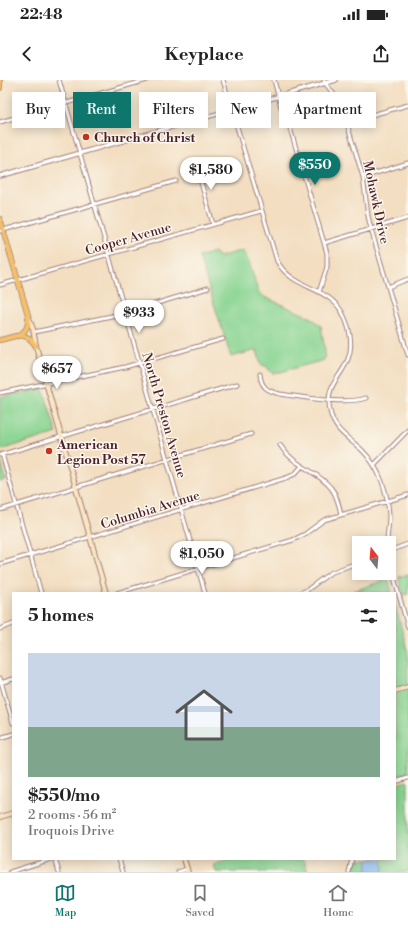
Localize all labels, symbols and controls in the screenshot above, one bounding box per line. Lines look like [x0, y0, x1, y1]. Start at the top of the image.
text: 22:48 [20, 5, 62, 24]
icon: back [16, 43, 38, 65]
text: Keyplace [164, 43, 244, 66]
icon: share [370, 43, 392, 65]
chip: Buy [12, 92, 65, 128]
chip: Rent [73, 92, 131, 128]
chip: Filters [139, 92, 208, 128]
chip: New [216, 92, 271, 128]
chip: Apartment [279, 92, 376, 128]
place label: Church of Christ [94, 130, 196, 146]
marker: Church of Christ [81, 132, 91, 142]
pin: $550 [291, 152, 339, 186]
pin: $1,580 [178, 157, 244, 191]
text: $550 [298, 157, 332, 173]
street label: Mohawk Drive [359, 159, 393, 246]
text: $1,580 [189, 162, 233, 178]
street label: Cooper Avenue [83, 219, 174, 259]
pin: $933 [115, 300, 163, 334]
text: $933 [123, 305, 155, 321]
street label: North Preston Avenue [138, 351, 190, 480]
pin: $657 [33, 356, 81, 390]
text: $657 [41, 361, 73, 377]
place label: American Legion Post 57 [56, 437, 146, 468]
marker: American Legion Post 57 [44, 446, 54, 456]
street label: Columbia Avenue [99, 487, 202, 533]
north arrow [352, 536, 396, 580]
map controls [352, 536, 396, 580]
pin: $1,050 [169, 541, 235, 575]
text: $1,050 [179, 546, 225, 562]
text: 5 homes [28, 605, 94, 627]
icon: filters [358, 605, 380, 627]
icon: home [168, 679, 240, 751]
text: $550/mo [28, 785, 100, 807]
text: 2 rooms · 56 m² [28, 807, 116, 823]
text: Iroquois Drive [28, 823, 114, 839]
tab: Map [54, 882, 76, 920]
tab: Saved [185, 882, 214, 920]
tab: Home [323, 882, 354, 920]

